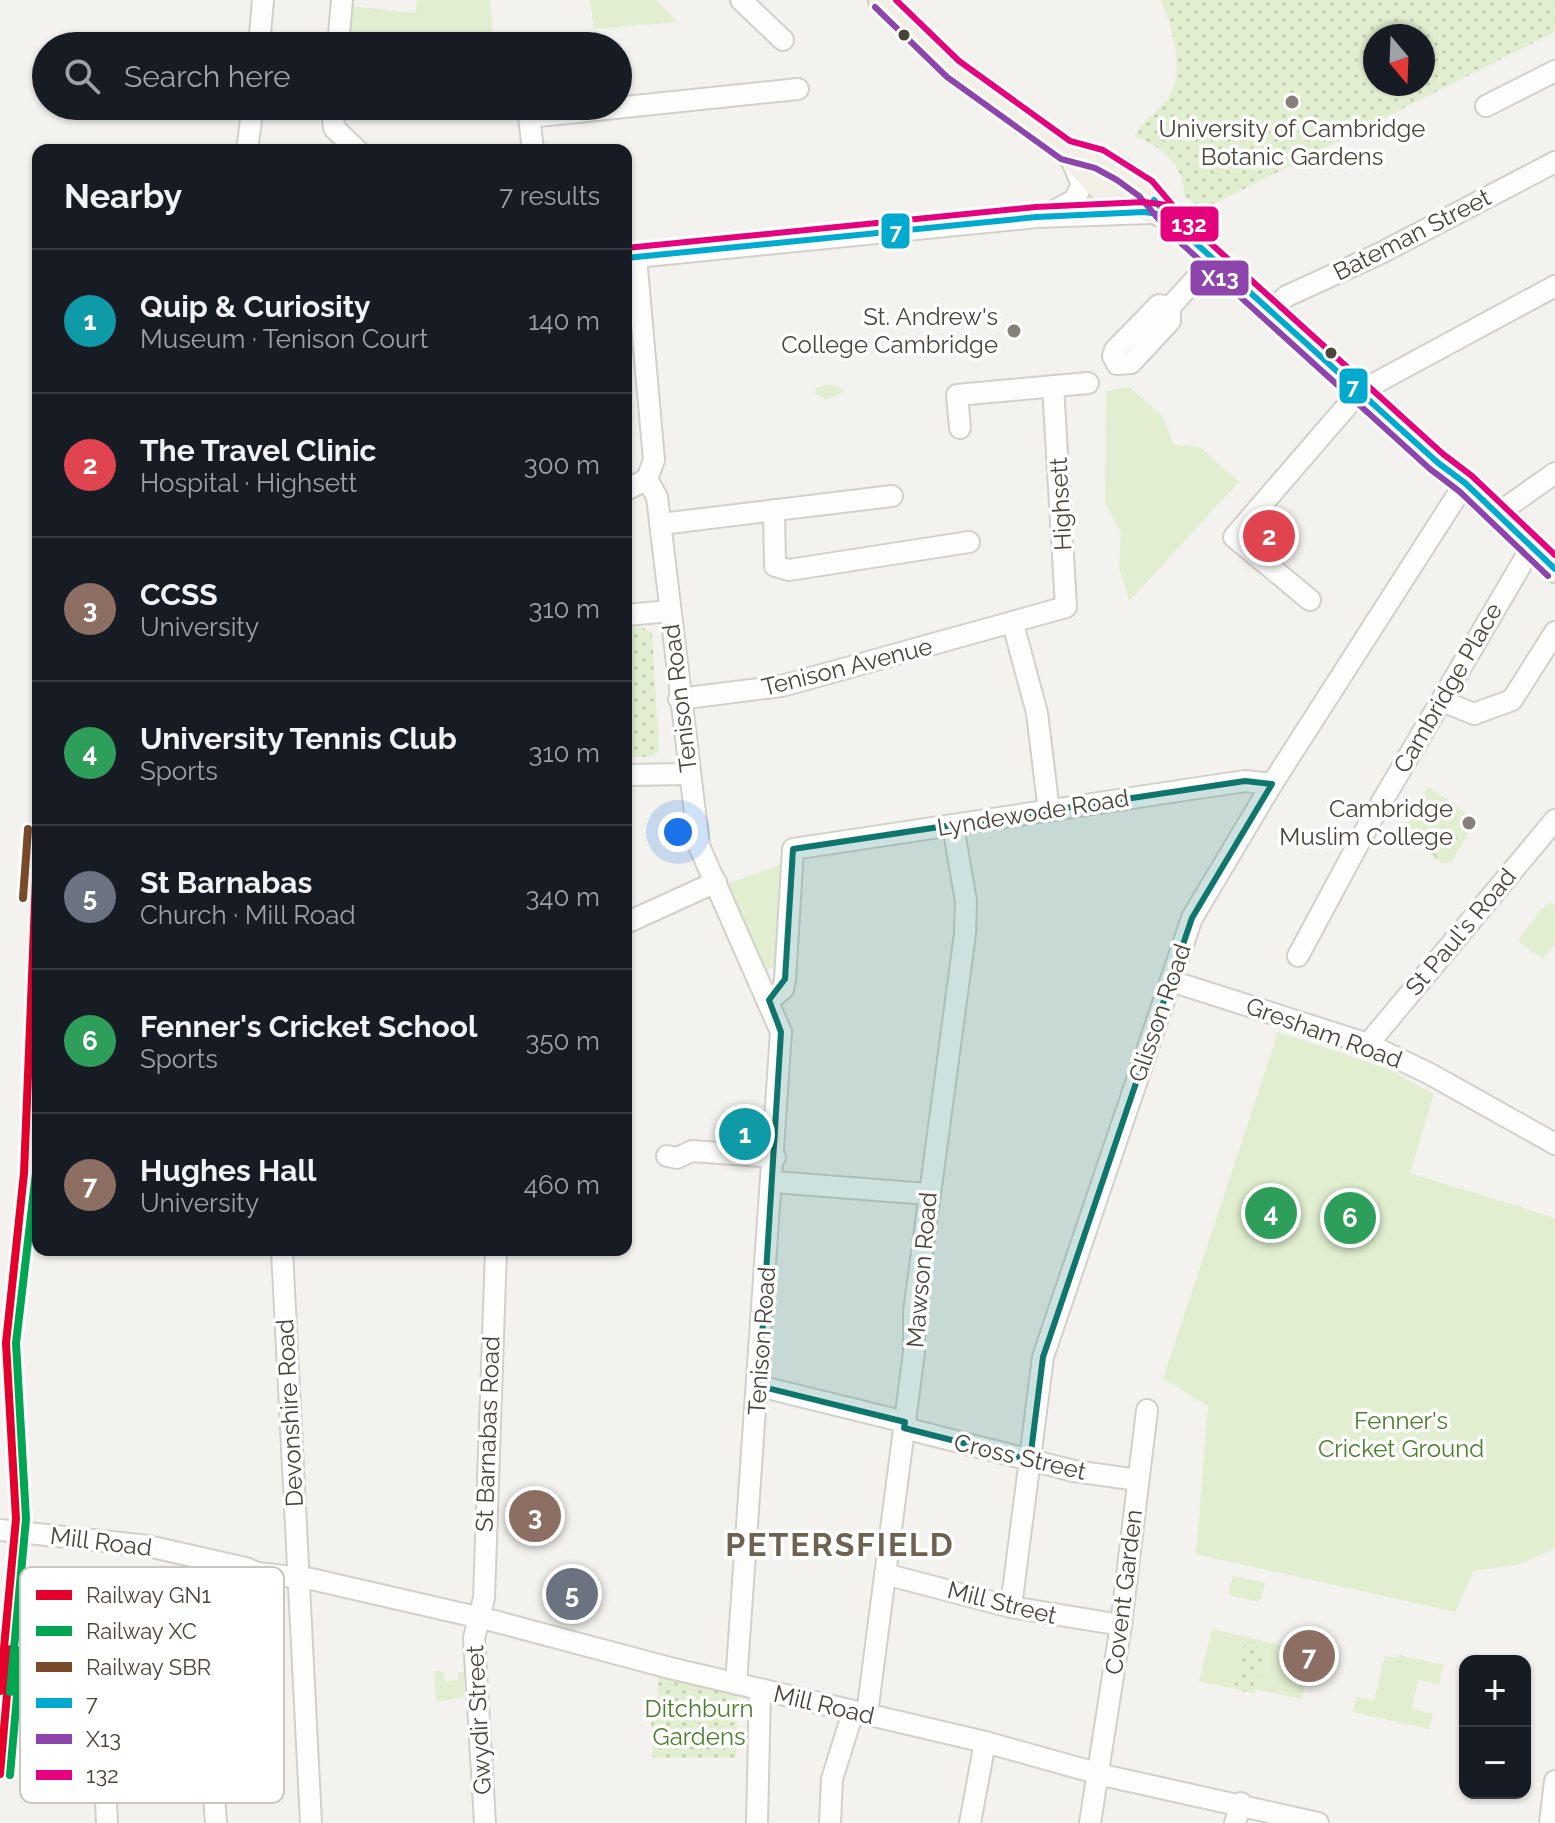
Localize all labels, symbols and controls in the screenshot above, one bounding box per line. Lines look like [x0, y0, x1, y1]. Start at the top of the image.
north arrow [1363, 24, 1435, 96]
unlabelled marker [896, 27, 912, 43]
search box [32, 32, 632, 120]
icon: search [60, 54, 104, 98]
text: Search here [124, 59, 291, 94]
marker: University of Cambridge Botanic Gardens [1283, 93, 1301, 111]
place label: University of Cambridge Botanic Gardens [1159, 114, 1425, 171]
text: Nearby [64, 176, 182, 216]
text: 7 results [499, 181, 600, 211]
street label: Bateman Street [1328, 182, 1495, 287]
line badge: 132 [1159, 205, 1220, 243]
text: 132 [1171, 211, 1207, 237]
line badge: 7 [880, 212, 911, 250]
text: 7 [890, 218, 903, 244]
line badge: X13 [1189, 259, 1250, 297]
text: X13 [1200, 265, 1239, 291]
text: Quip & Curiosity [140, 289, 371, 324]
place label: St. Andrew's College Cambridge [781, 302, 998, 359]
text: 1 [84, 306, 96, 336]
text: 140 m [528, 306, 600, 336]
marker: St. Andrew's College Cambridge [1005, 322, 1023, 340]
text: Museum · Tenison Court [140, 324, 428, 354]
unlabelled marker [1323, 345, 1339, 361]
line badge: 7 [1338, 367, 1369, 405]
text: 7 [1347, 373, 1360, 399]
text: The Travel Clinic [140, 433, 377, 468]
text: 2 [83, 450, 97, 480]
text: 300 m [524, 450, 600, 480]
street label: Highsett [1044, 457, 1077, 551]
text: Hospital · Highsett [140, 468, 357, 498]
pin: 2 [1243, 506, 1295, 566]
text: CCSS [140, 577, 218, 612]
text: 3 [83, 594, 97, 624]
text: 310 m [529, 594, 600, 624]
street label: Cambridge Place [1387, 597, 1508, 778]
text: University [140, 612, 259, 642]
street label: Tenison Road [656, 622, 703, 774]
street label: Tenison Avenue [759, 631, 935, 702]
text: University Tennis Club [140, 721, 457, 756]
text: 4 [83, 738, 97, 768]
text: 310 m [529, 738, 600, 768]
text: Sports [140, 756, 218, 786]
street label: Lyndewode Road [935, 783, 1131, 842]
place label: Cambridge Muslim College [1279, 794, 1453, 851]
your location [658, 812, 698, 852]
marker: Cambridge Muslim College [1460, 814, 1478, 832]
street label: St Paul's Road [1399, 862, 1522, 1001]
text: St Barnabas [140, 865, 312, 900]
text: 5 [83, 882, 97, 912]
text: 340 m [525, 882, 600, 912]
text: Church · Mill Road [140, 900, 356, 930]
street label: Glisson Road [1122, 940, 1197, 1086]
street label: Gresham Road [1242, 991, 1406, 1074]
text: Fenner's Cricket School [140, 1009, 477, 1044]
text: 6 [82, 1026, 98, 1056]
text: 350 m [526, 1026, 600, 1056]
text: Sports [140, 1044, 218, 1074]
pin: 1 [719, 1104, 771, 1164]
text: Hughes Hall [140, 1153, 316, 1188]
text: 7 [83, 1170, 97, 1200]
text: 460 m [524, 1170, 600, 1200]
pin: 4 [1245, 1183, 1297, 1243]
text: University [140, 1188, 259, 1218]
pin: 6 [1324, 1188, 1376, 1248]
street label: Mawson Road [900, 1191, 943, 1349]
street label: Tenison Road [742, 1266, 781, 1416]
street label: Devonshire Road [270, 1318, 309, 1508]
street label: St Barnabas Road [470, 1335, 505, 1533]
park label: Fenner's Cricket Ground [1318, 1406, 1484, 1463]
street label: Cross Street [951, 1427, 1089, 1486]
pin: 3 [509, 1486, 561, 1546]
street label: Covent Garden [1099, 1508, 1148, 1676]
street label: Mill Road [49, 1521, 154, 1562]
district label: PETERSFIELD [725, 1526, 955, 1563]
pin: 5 [546, 1564, 598, 1624]
legend [20, 1567, 284, 1803]
street label: Mill Street [945, 1575, 1060, 1630]
text: Railway GN1 [86, 1582, 211, 1608]
text: Railway XC [86, 1618, 197, 1644]
pin: 7 [1283, 1626, 1335, 1686]
street label: Gwydir Street [460, 1644, 497, 1796]
text: Railway SBR [86, 1654, 211, 1680]
map controls [1459, 1655, 1531, 1799]
button: + [1459, 1655, 1531, 1727]
street label: Mill Road [771, 1679, 877, 1730]
text: 7 [86, 1690, 98, 1716]
park label: Ditchburn Gardens [645, 1694, 753, 1751]
text: X13 [86, 1726, 121, 1752]
button: − [1459, 1727, 1531, 1799]
text: 132 [86, 1762, 119, 1788]

